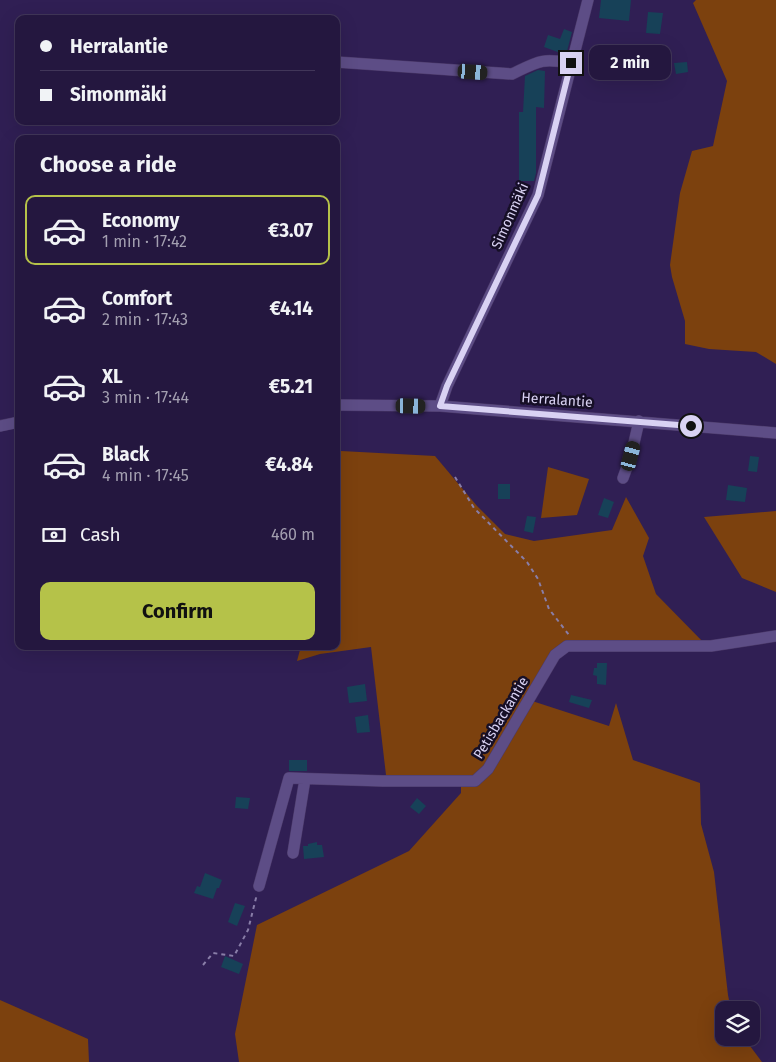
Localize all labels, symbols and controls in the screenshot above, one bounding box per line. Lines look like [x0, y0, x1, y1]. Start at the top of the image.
text: Herralantie [70, 35, 168, 58]
callout: 2 min [588, 46, 671, 80]
route end [560, 52, 582, 74]
text: 2 min [610, 53, 650, 72]
car [457, 63, 488, 81]
text: Simonmäki [70, 83, 167, 106]
text: Choose a ride [40, 151, 176, 178]
street label: Simonmäki [488, 180, 532, 252]
icon: car [42, 208, 87, 253]
text: Economy [102, 209, 179, 232]
text: €3.07 [268, 219, 313, 242]
text: 1 min · 17:42 [102, 232, 187, 251]
icon: car [42, 286, 87, 331]
text: Comfort [102, 287, 172, 310]
text: €4.14 [269, 297, 313, 320]
text: 2 min · 17:43 [102, 310, 188, 329]
icon: car [42, 364, 87, 409]
text: XL [102, 365, 123, 388]
text: €5.21 [269, 375, 313, 398]
text: 3 min · 17:44 [102, 388, 189, 407]
street label: Herralantie [521, 389, 593, 411]
car [395, 398, 426, 414]
route start [680, 415, 702, 437]
car [619, 440, 642, 472]
icon: car [42, 442, 87, 487]
text: Black [102, 443, 149, 466]
text: €4.84 [265, 453, 313, 476]
text: 4 min · 17:45 [102, 466, 189, 485]
icon: cash [40, 521, 68, 549]
text: Cash [80, 523, 121, 546]
text: 460 m [271, 525, 315, 544]
button: Confirm [40, 582, 315, 640]
street label: Petisbackantie [470, 674, 532, 762]
map controls [715, 1001, 760, 1046]
button: layers [715, 1001, 760, 1046]

